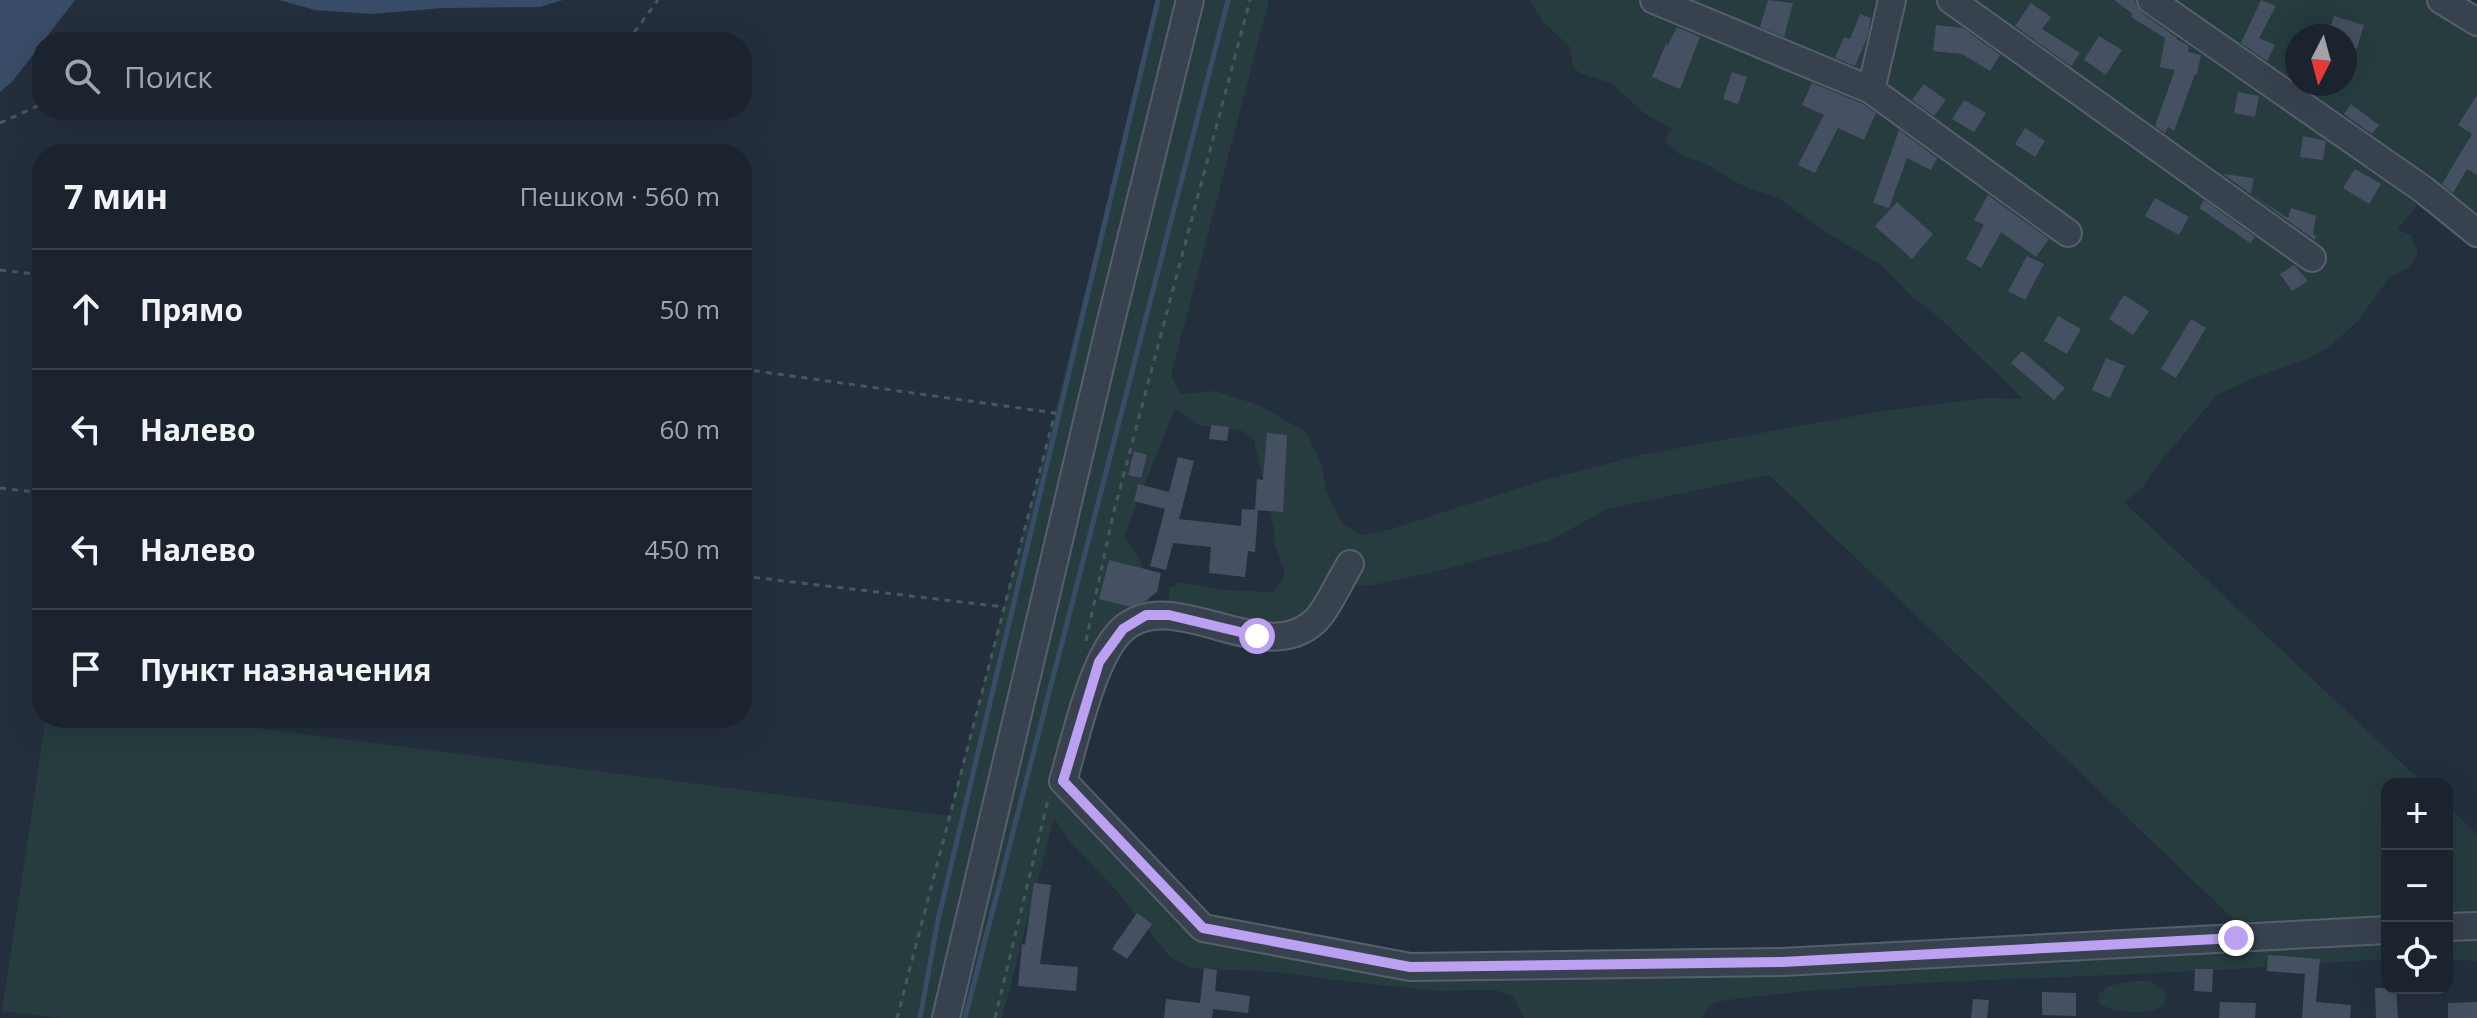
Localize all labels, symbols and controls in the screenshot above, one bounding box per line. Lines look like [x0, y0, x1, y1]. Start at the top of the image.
north arrow [2285, 24, 2357, 96]
search box [32, 32, 752, 120]
icon: search [60, 54, 104, 98]
text: Поиск [124, 56, 213, 97]
text: 7 мин [64, 173, 168, 219]
text: Пешком · 560 m [519, 178, 720, 214]
icon: ahead [64, 287, 108, 331]
text: Прямо [140, 289, 243, 330]
text: 50 m [659, 291, 720, 327]
icon: left [64, 407, 108, 451]
text: Налево [140, 409, 256, 450]
text: 60 m [659, 411, 720, 447]
icon: left [64, 527, 108, 571]
text: Налево [140, 529, 256, 570]
text: 450 m [645, 531, 720, 567]
route start [1239, 618, 1275, 654]
icon: arrive [64, 647, 108, 691]
text: Пункт назначения [140, 649, 432, 690]
map controls [2381, 778, 2453, 994]
button: + [2381, 778, 2453, 850]
button: − [2381, 850, 2453, 922]
route end [2218, 920, 2254, 956]
button: locate [2381, 922, 2453, 994]

